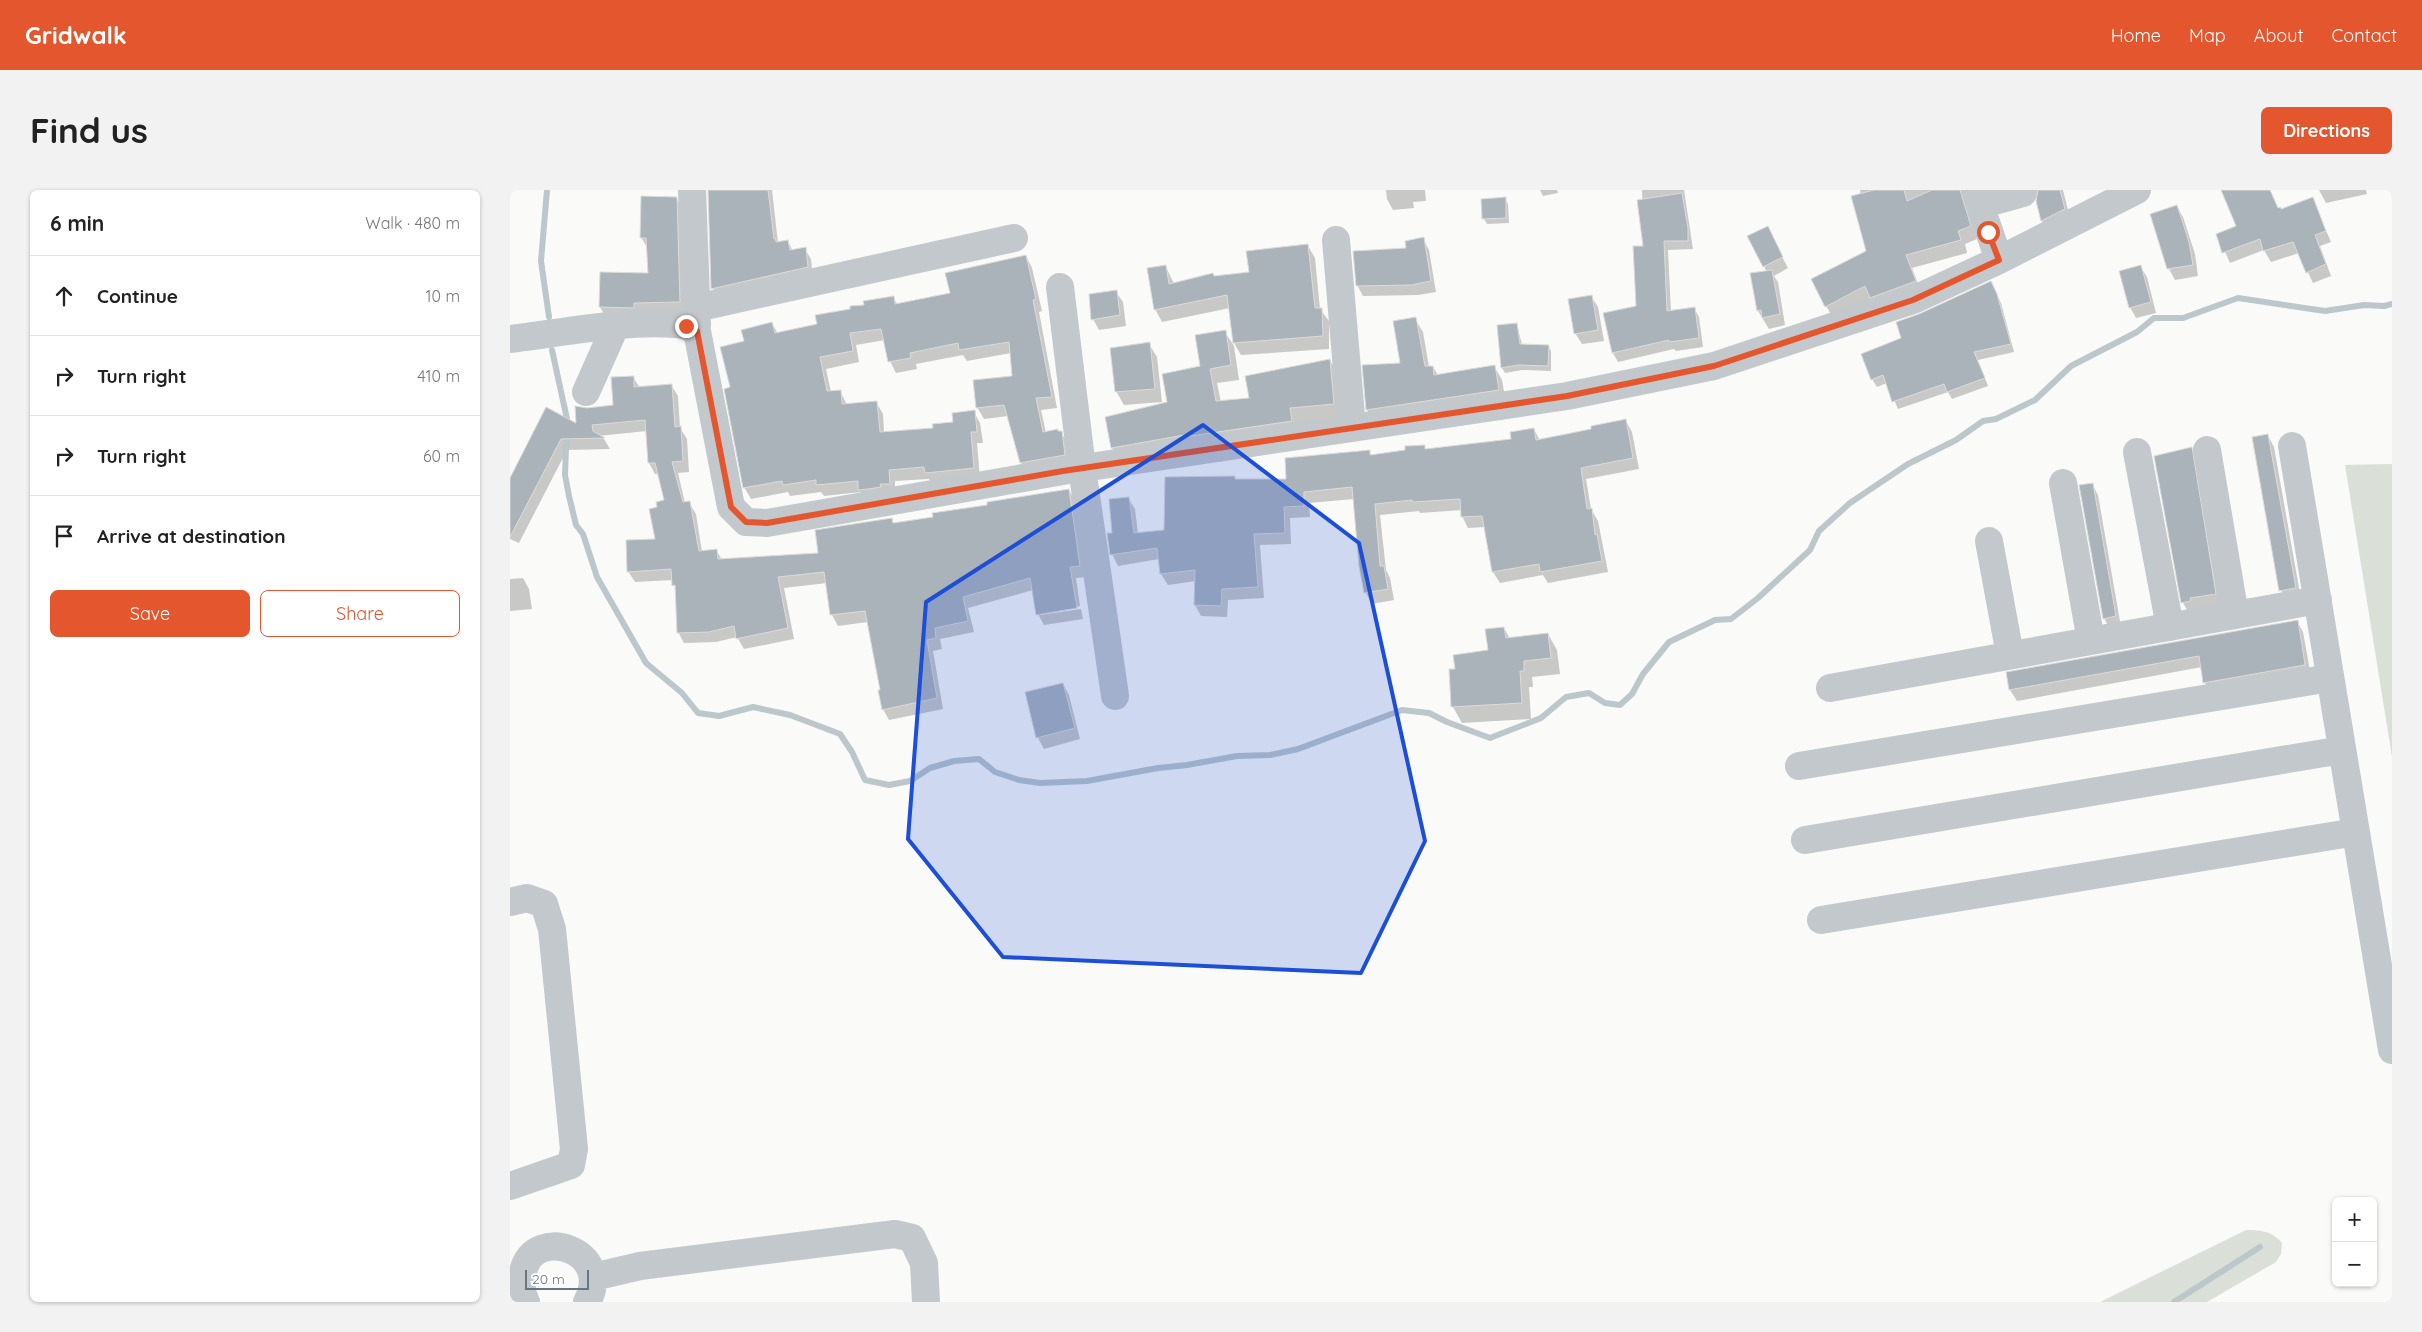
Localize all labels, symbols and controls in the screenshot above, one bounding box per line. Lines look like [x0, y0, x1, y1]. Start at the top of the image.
text: Gridwalk [25, 20, 127, 50]
text: Home [2111, 24, 2161, 47]
text: Map [2189, 24, 2226, 47]
text: About [2254, 24, 2304, 47]
text: Contact [2332, 24, 2397, 47]
button: Directions [2261, 107, 2392, 154]
text: Find us [30, 108, 148, 152]
text: 6 min [50, 210, 104, 236]
text: Walk · 480 m [365, 213, 460, 233]
route start [1977, 221, 2000, 244]
icon: ahead [50, 282, 78, 310]
text: Continue [97, 284, 178, 308]
text: 10 m [426, 286, 460, 306]
route end [675, 315, 698, 338]
icon: right [50, 362, 78, 390]
text: Turn right [97, 364, 186, 388]
text: 410 m [417, 366, 460, 386]
icon: right [50, 442, 78, 470]
text: Turn right [97, 444, 186, 468]
text: 60 m [423, 446, 460, 466]
icon: arrive [50, 522, 78, 550]
text: Arrive at destination [97, 524, 286, 548]
button: Save [50, 590, 250, 637]
button: Share [260, 590, 460, 637]
map controls [2332, 1197, 2377, 1287]
button: + [2332, 1197, 2377, 1242]
button: − [2332, 1242, 2377, 1287]
scale bar [525, 1267, 589, 1290]
text: 20 m [532, 1270, 565, 1288]

